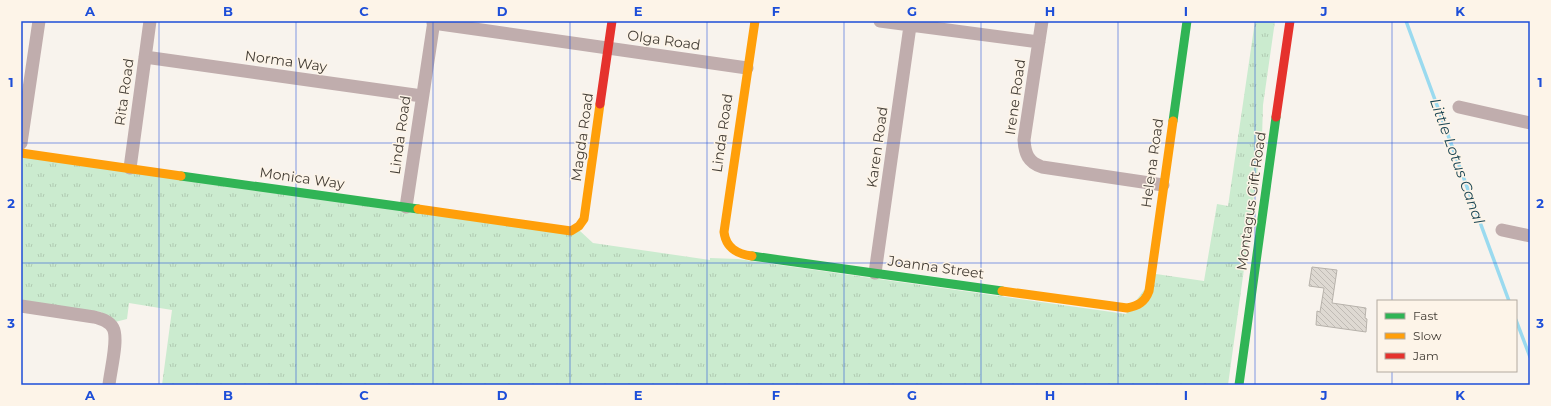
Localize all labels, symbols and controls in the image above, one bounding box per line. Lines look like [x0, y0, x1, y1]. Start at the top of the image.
text: A [84, 3, 96, 19]
text: B [223, 3, 233, 19]
text: C [359, 3, 369, 19]
text: D [497, 3, 508, 19]
text: E [634, 3, 643, 19]
text: F [772, 3, 780, 19]
text: G [907, 3, 917, 19]
text: H [1045, 3, 1055, 19]
text: I [1184, 3, 1188, 19]
text: J [1319, 3, 1328, 19]
text: K [1455, 3, 1465, 19]
street label: Olga Road [626, 26, 702, 54]
street label: Norma Way [244, 46, 329, 76]
street label: Rita Road [110, 57, 138, 127]
street label: Irene Road [1001, 58, 1029, 136]
text: 1 [8, 74, 14, 90]
text: 1 [1537, 74, 1543, 90]
street label: Magda Road [567, 92, 597, 182]
street label: Linda Road [708, 92, 736, 174]
street label: Linda Road [386, 94, 414, 176]
water label: Little Lotus Canal [1426, 95, 1489, 226]
street label: Karen Road [862, 105, 892, 189]
street label: Helena Road [1137, 117, 1167, 209]
street label: Montagus Gift Road [1232, 130, 1270, 272]
street label: Monica Way [258, 163, 346, 193]
text: 2 [7, 195, 15, 211]
text: 2 [1536, 195, 1544, 211]
street label: Joanna Street [886, 251, 986, 283]
legend [1377, 300, 1517, 372]
text: Fast [1413, 308, 1438, 323]
text: 3 [6, 315, 15, 331]
text: 3 [1535, 315, 1544, 331]
text: Slow [1413, 328, 1442, 343]
text: Jam [1412, 348, 1439, 363]
text: A [84, 387, 96, 403]
text: B [223, 387, 233, 403]
text: C [359, 387, 369, 403]
text: D [497, 387, 508, 403]
text: E [634, 387, 643, 403]
text: F [772, 387, 780, 403]
text: G [907, 387, 917, 403]
text: H [1045, 387, 1055, 403]
text: I [1184, 387, 1188, 403]
text: J [1319, 387, 1328, 403]
text: K [1455, 387, 1465, 403]

